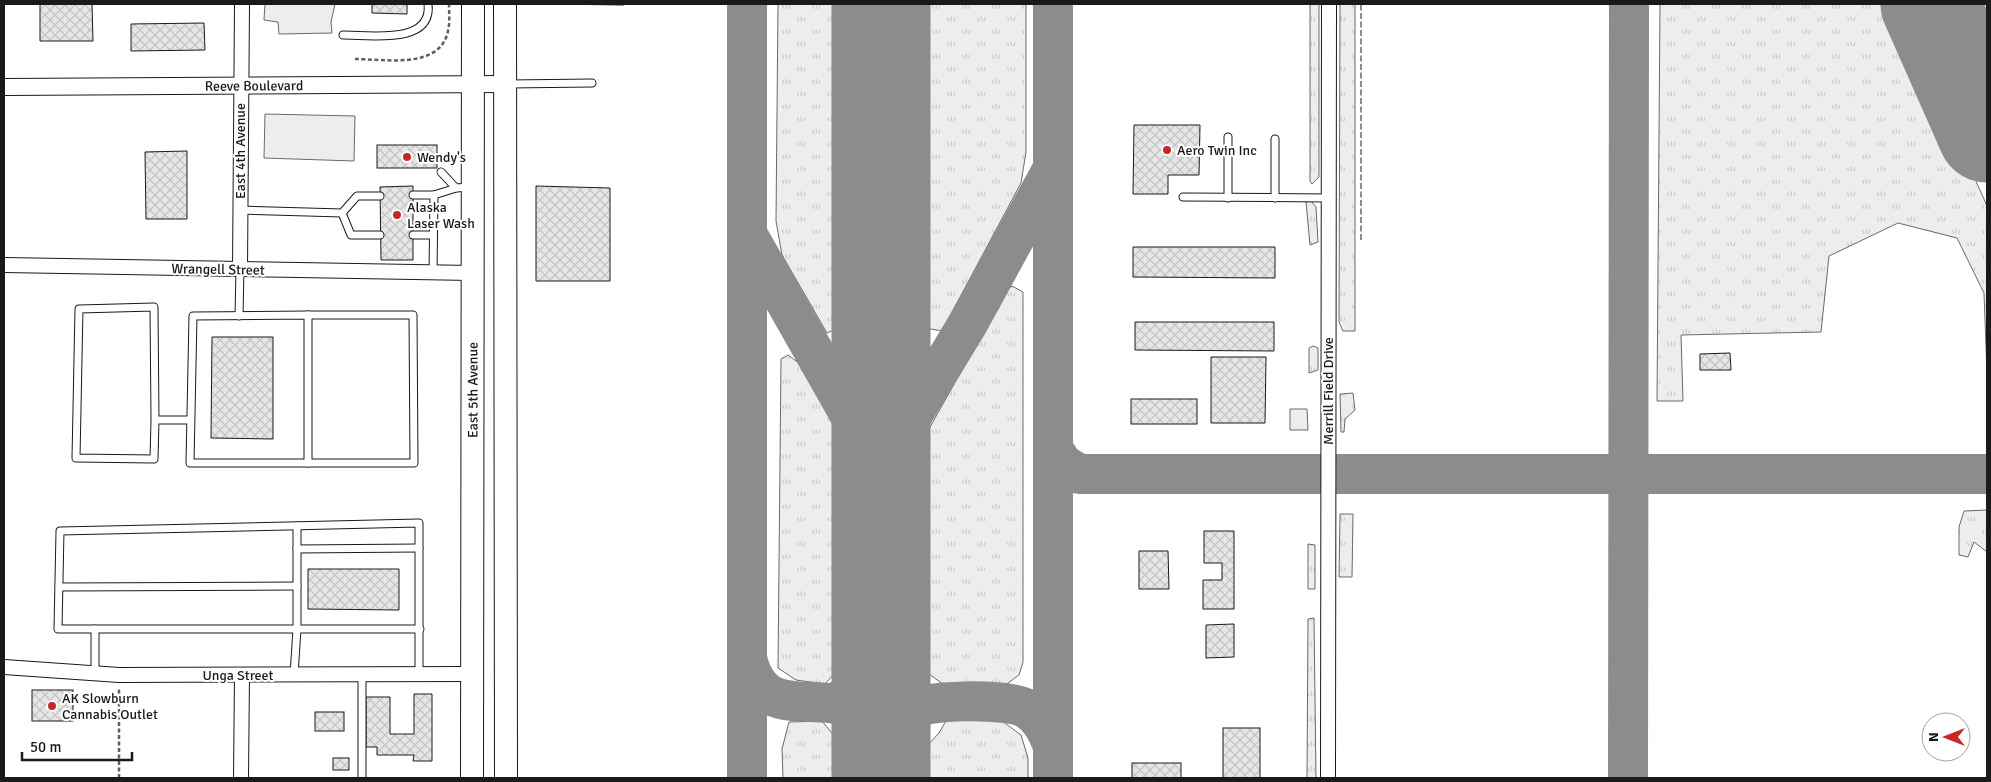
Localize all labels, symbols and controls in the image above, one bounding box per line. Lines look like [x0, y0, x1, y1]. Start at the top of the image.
street label: Reeve Boulevard [205, 77, 303, 95]
street label: East 4th Avenue [232, 103, 249, 199]
place label: Aero Twin Inc [1177, 142, 1257, 159]
marker: Aero Twin Inc [1161, 144, 1173, 156]
place label: Wendy's [417, 149, 466, 166]
marker: Wendy's [401, 151, 413, 163]
place label: Alaska Laser Wash [407, 199, 475, 232]
marker: Alaska Laser Wash [391, 209, 403, 221]
street label: Wrangell Street [171, 260, 265, 279]
street label: Merrill Field Drive [1320, 337, 1337, 445]
street label: East 5th Avenue [464, 342, 482, 438]
street label: Unga Street [202, 667, 274, 684]
place label: AK Slowburn Cannabis Outlet [62, 690, 158, 723]
marker: AK Slowburn Cannabis Outlet [46, 700, 58, 712]
north arrow [1921, 712, 1971, 762]
scale bar [22, 730, 132, 762]
text: N [1925, 732, 1942, 742]
text: 50 m [30, 738, 61, 756]

